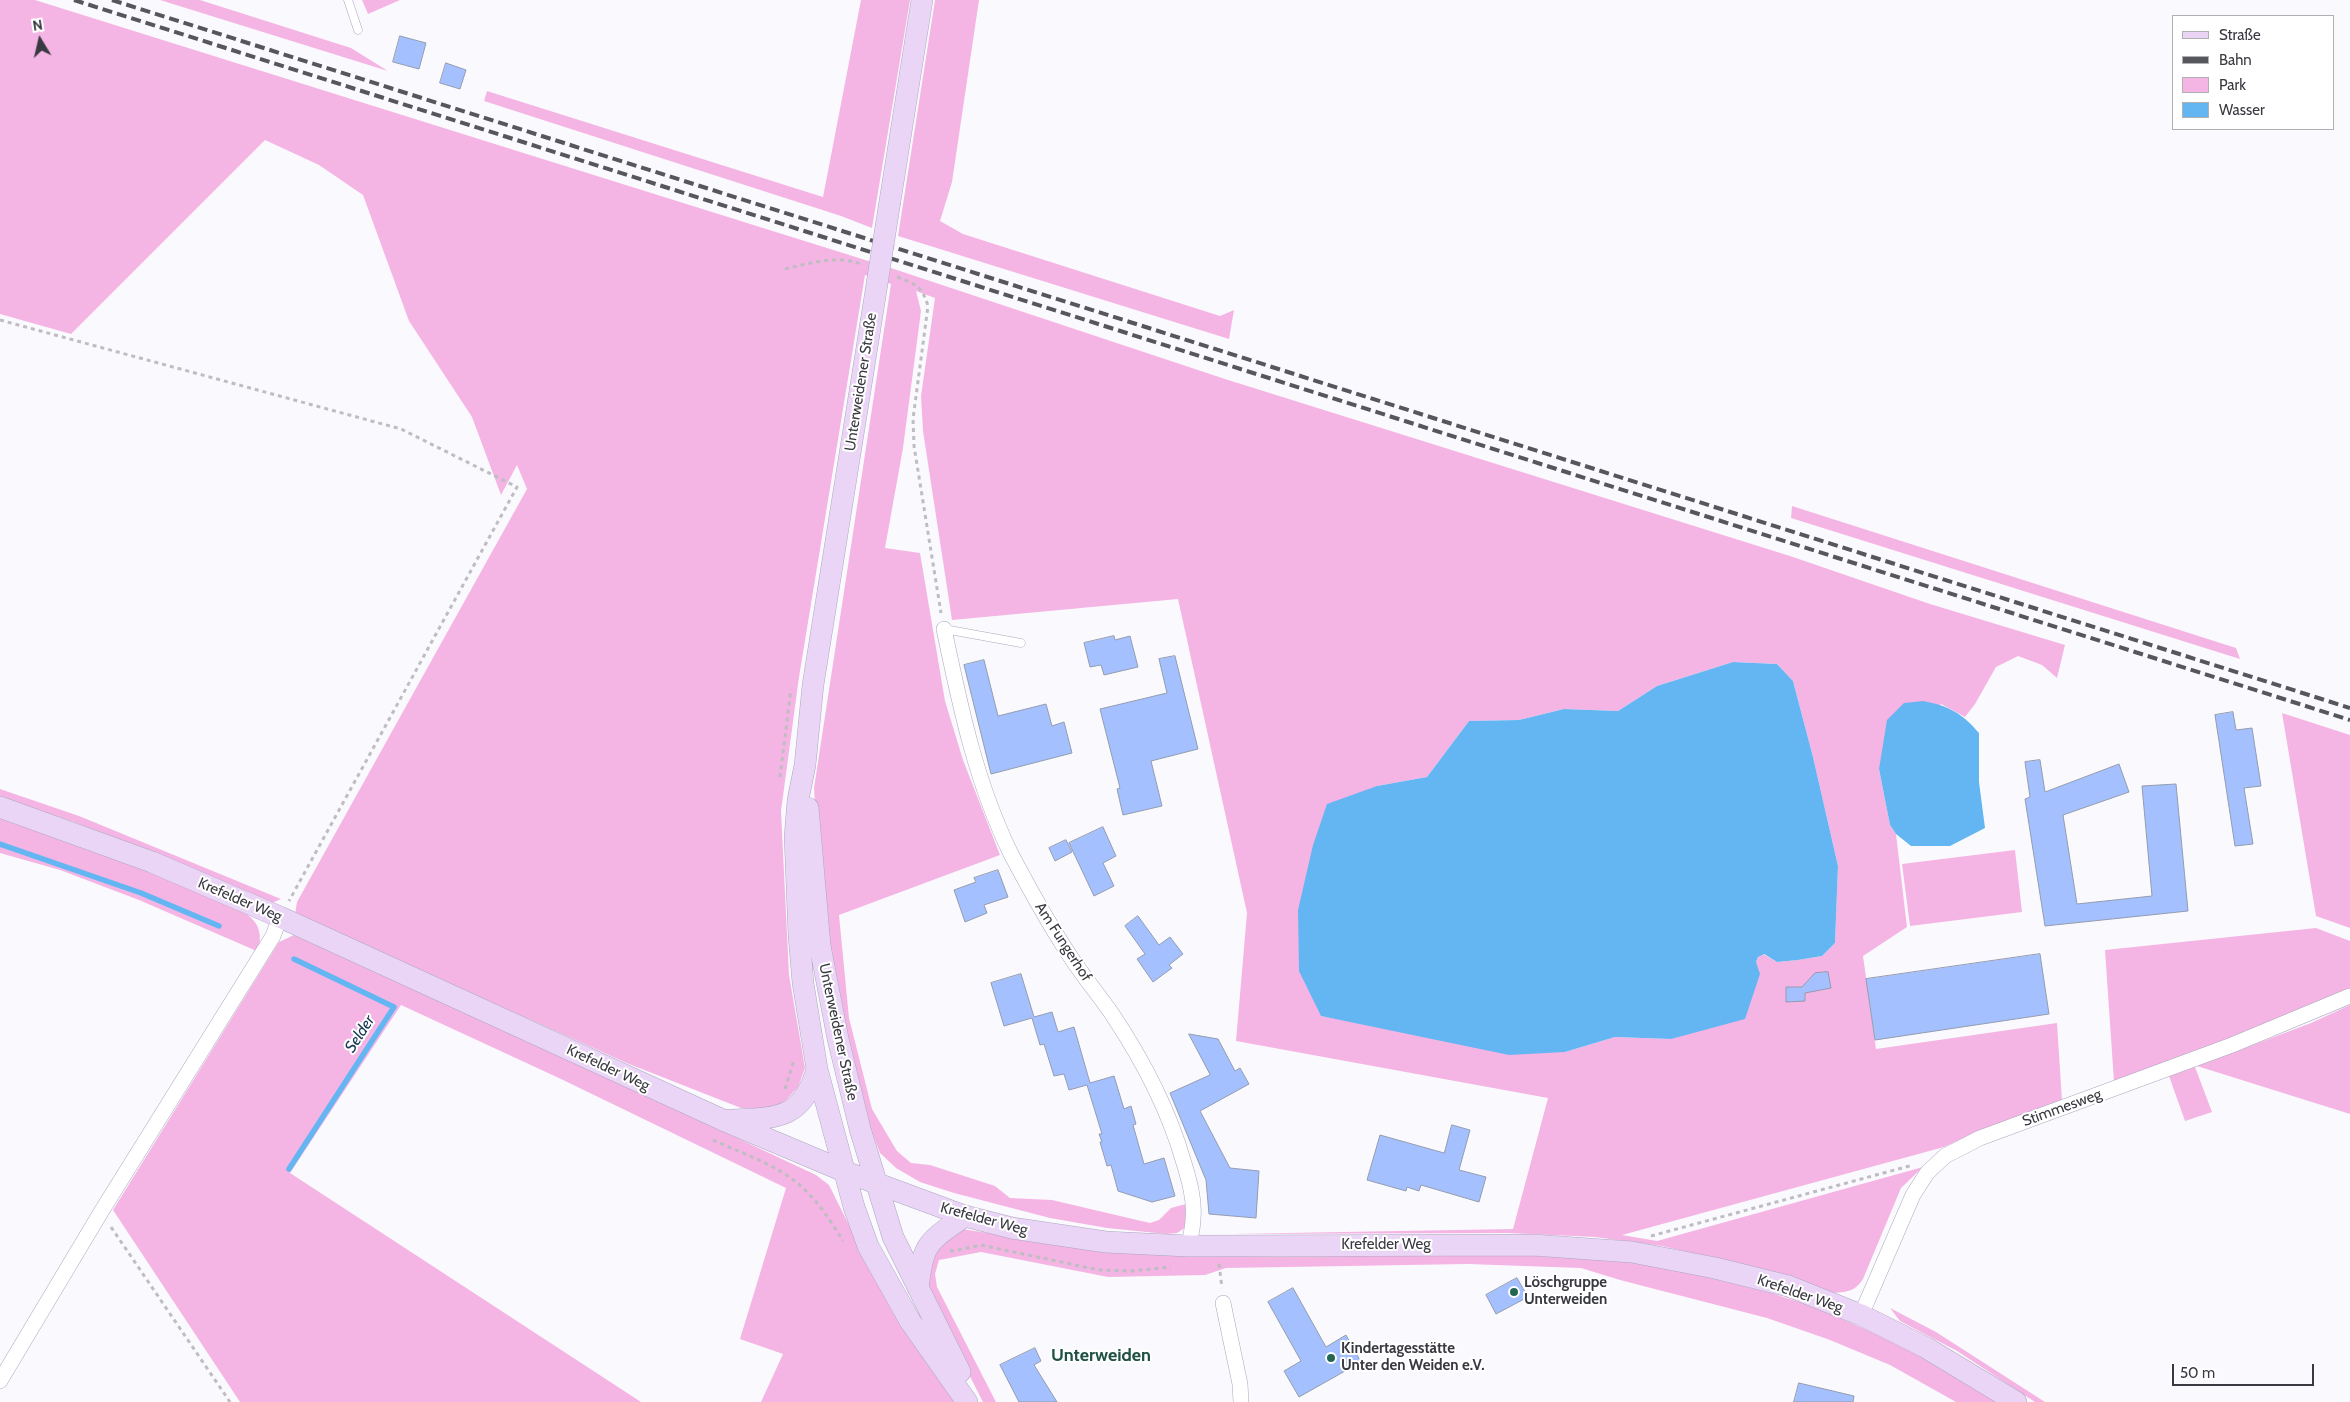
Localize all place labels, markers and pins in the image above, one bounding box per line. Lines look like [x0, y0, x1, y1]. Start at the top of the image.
place label: Löschgruppe Unterweiden [1524, 1274, 1607, 1309]
marker: Löschgruppe Unterweiden [1508, 1286, 1520, 1298]
place label: Kindertagesstätte Unter den Weiden e.V. [1341, 1340, 1485, 1375]
marker: Kindertagesstätte Unter den Weiden e.V. [1325, 1352, 1337, 1364]

